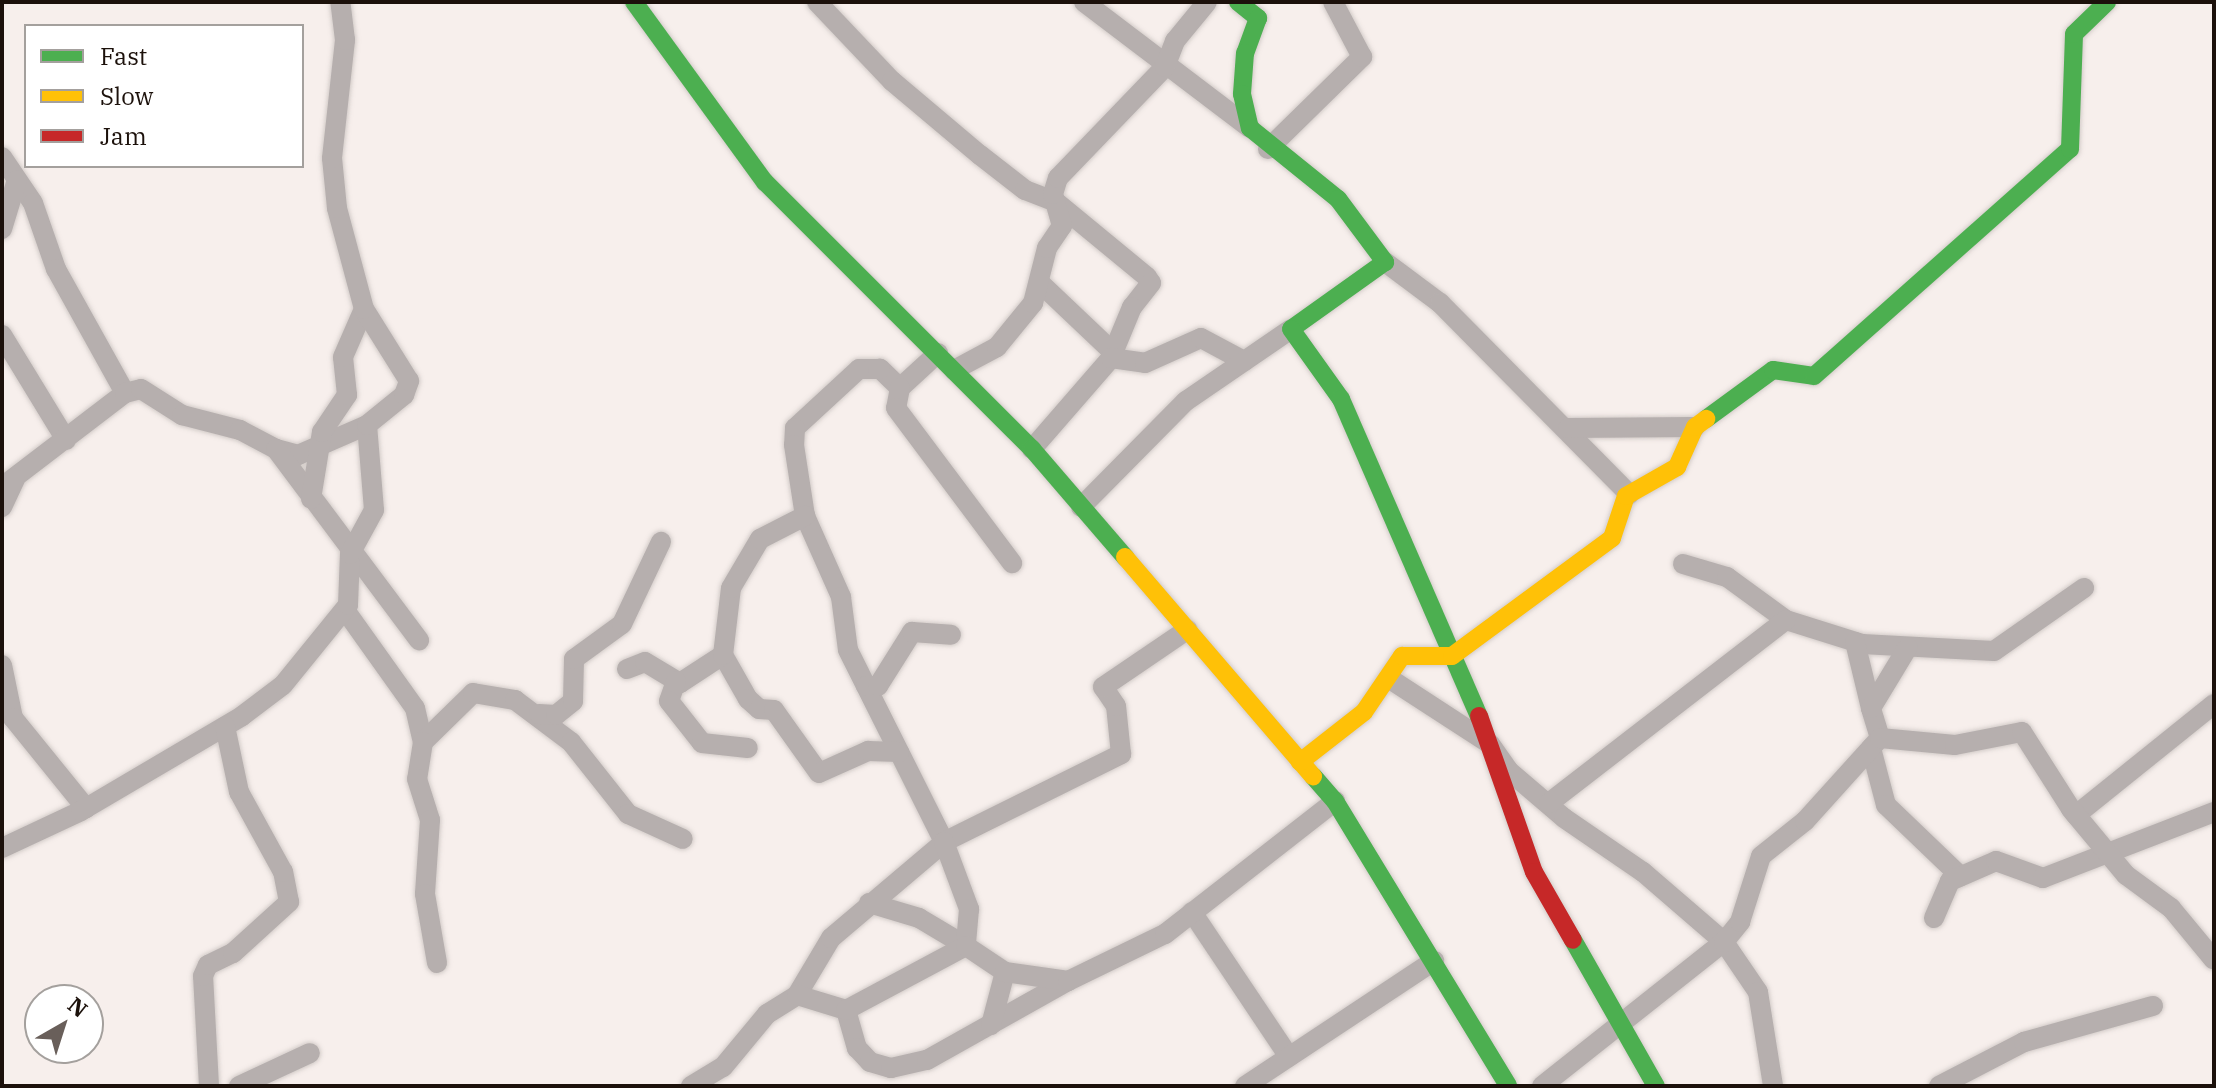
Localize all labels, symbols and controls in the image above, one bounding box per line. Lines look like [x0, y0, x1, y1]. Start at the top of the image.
legend [24, 24, 304, 168]
text: Fast [100, 40, 147, 72]
text: Slow [100, 80, 153, 112]
text: Jam [100, 120, 147, 152]
north arrow [24, 984, 104, 1064]
text: N [62, 990, 94, 1023]

